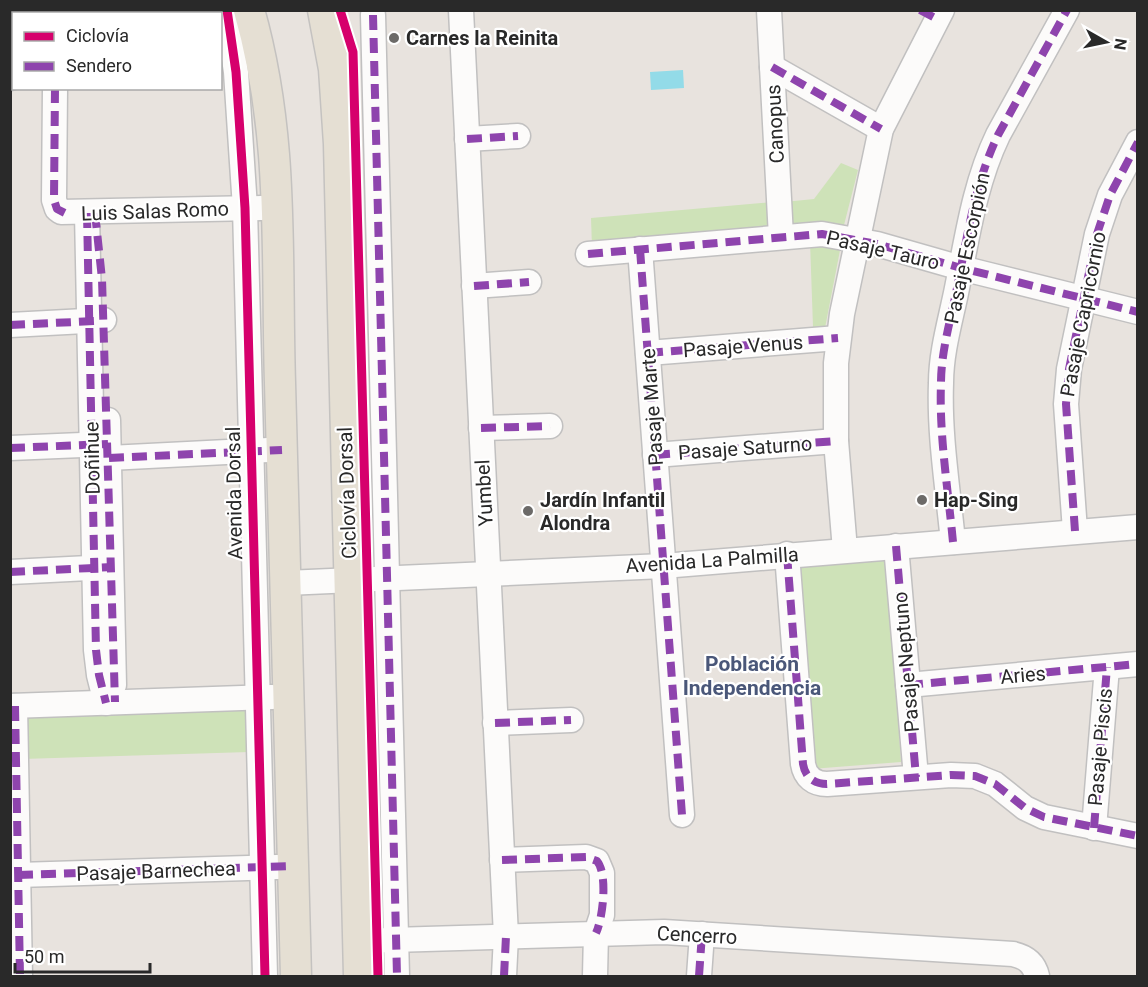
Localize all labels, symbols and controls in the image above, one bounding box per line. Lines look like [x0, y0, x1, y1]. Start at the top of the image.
legend [12, 12, 222, 90]
north arrow [1076, 12, 1136, 72]
text: Ciclovía [66, 25, 129, 46]
place label: Carnes la Reinita [406, 26, 559, 50]
marker: Carnes la Reinita [387, 31, 401, 45]
text: N [1110, 37, 1131, 51]
text: Sendero [66, 55, 132, 76]
street label: Canopus [761, 84, 789, 164]
street label: Pasaje Escorpión [939, 170, 995, 326]
street label: Luis Salas Romo [81, 196, 229, 226]
street label: Pasaje Tauro [824, 225, 942, 275]
street label: Pasaje Capricornio [1055, 229, 1111, 399]
street label: Pasaje Venus [682, 330, 804, 362]
street label: Pasaje Marte [636, 347, 668, 467]
street label: Doñihue [79, 421, 105, 495]
street label: Avenida Dorsal [221, 426, 247, 560]
street label: Ciclovía Dorsal [333, 426, 361, 560]
street label: Pasaje Saturno [677, 431, 813, 465]
street label: Yumbel [470, 459, 498, 527]
place label: Jardín Infantil Alondra [540, 488, 665, 535]
place label: Hap-Sing [934, 488, 1018, 512]
marker: Hap-Sing [915, 493, 929, 507]
marker: Jardín Infantil Alondra [521, 504, 535, 518]
street label: Avenida La Palmilla [625, 542, 799, 578]
street label: Pasaje Neptuno [888, 591, 924, 733]
district label: Población Independencia [683, 652, 821, 700]
street label: Aries [999, 661, 1047, 689]
street label: Pasaje Piscis [1083, 687, 1117, 807]
street label: Pasaje Barnechea [76, 856, 236, 886]
street label: Cencerro [656, 921, 738, 949]
scale bar [15, 936, 150, 974]
text: 50 m [24, 946, 64, 967]

